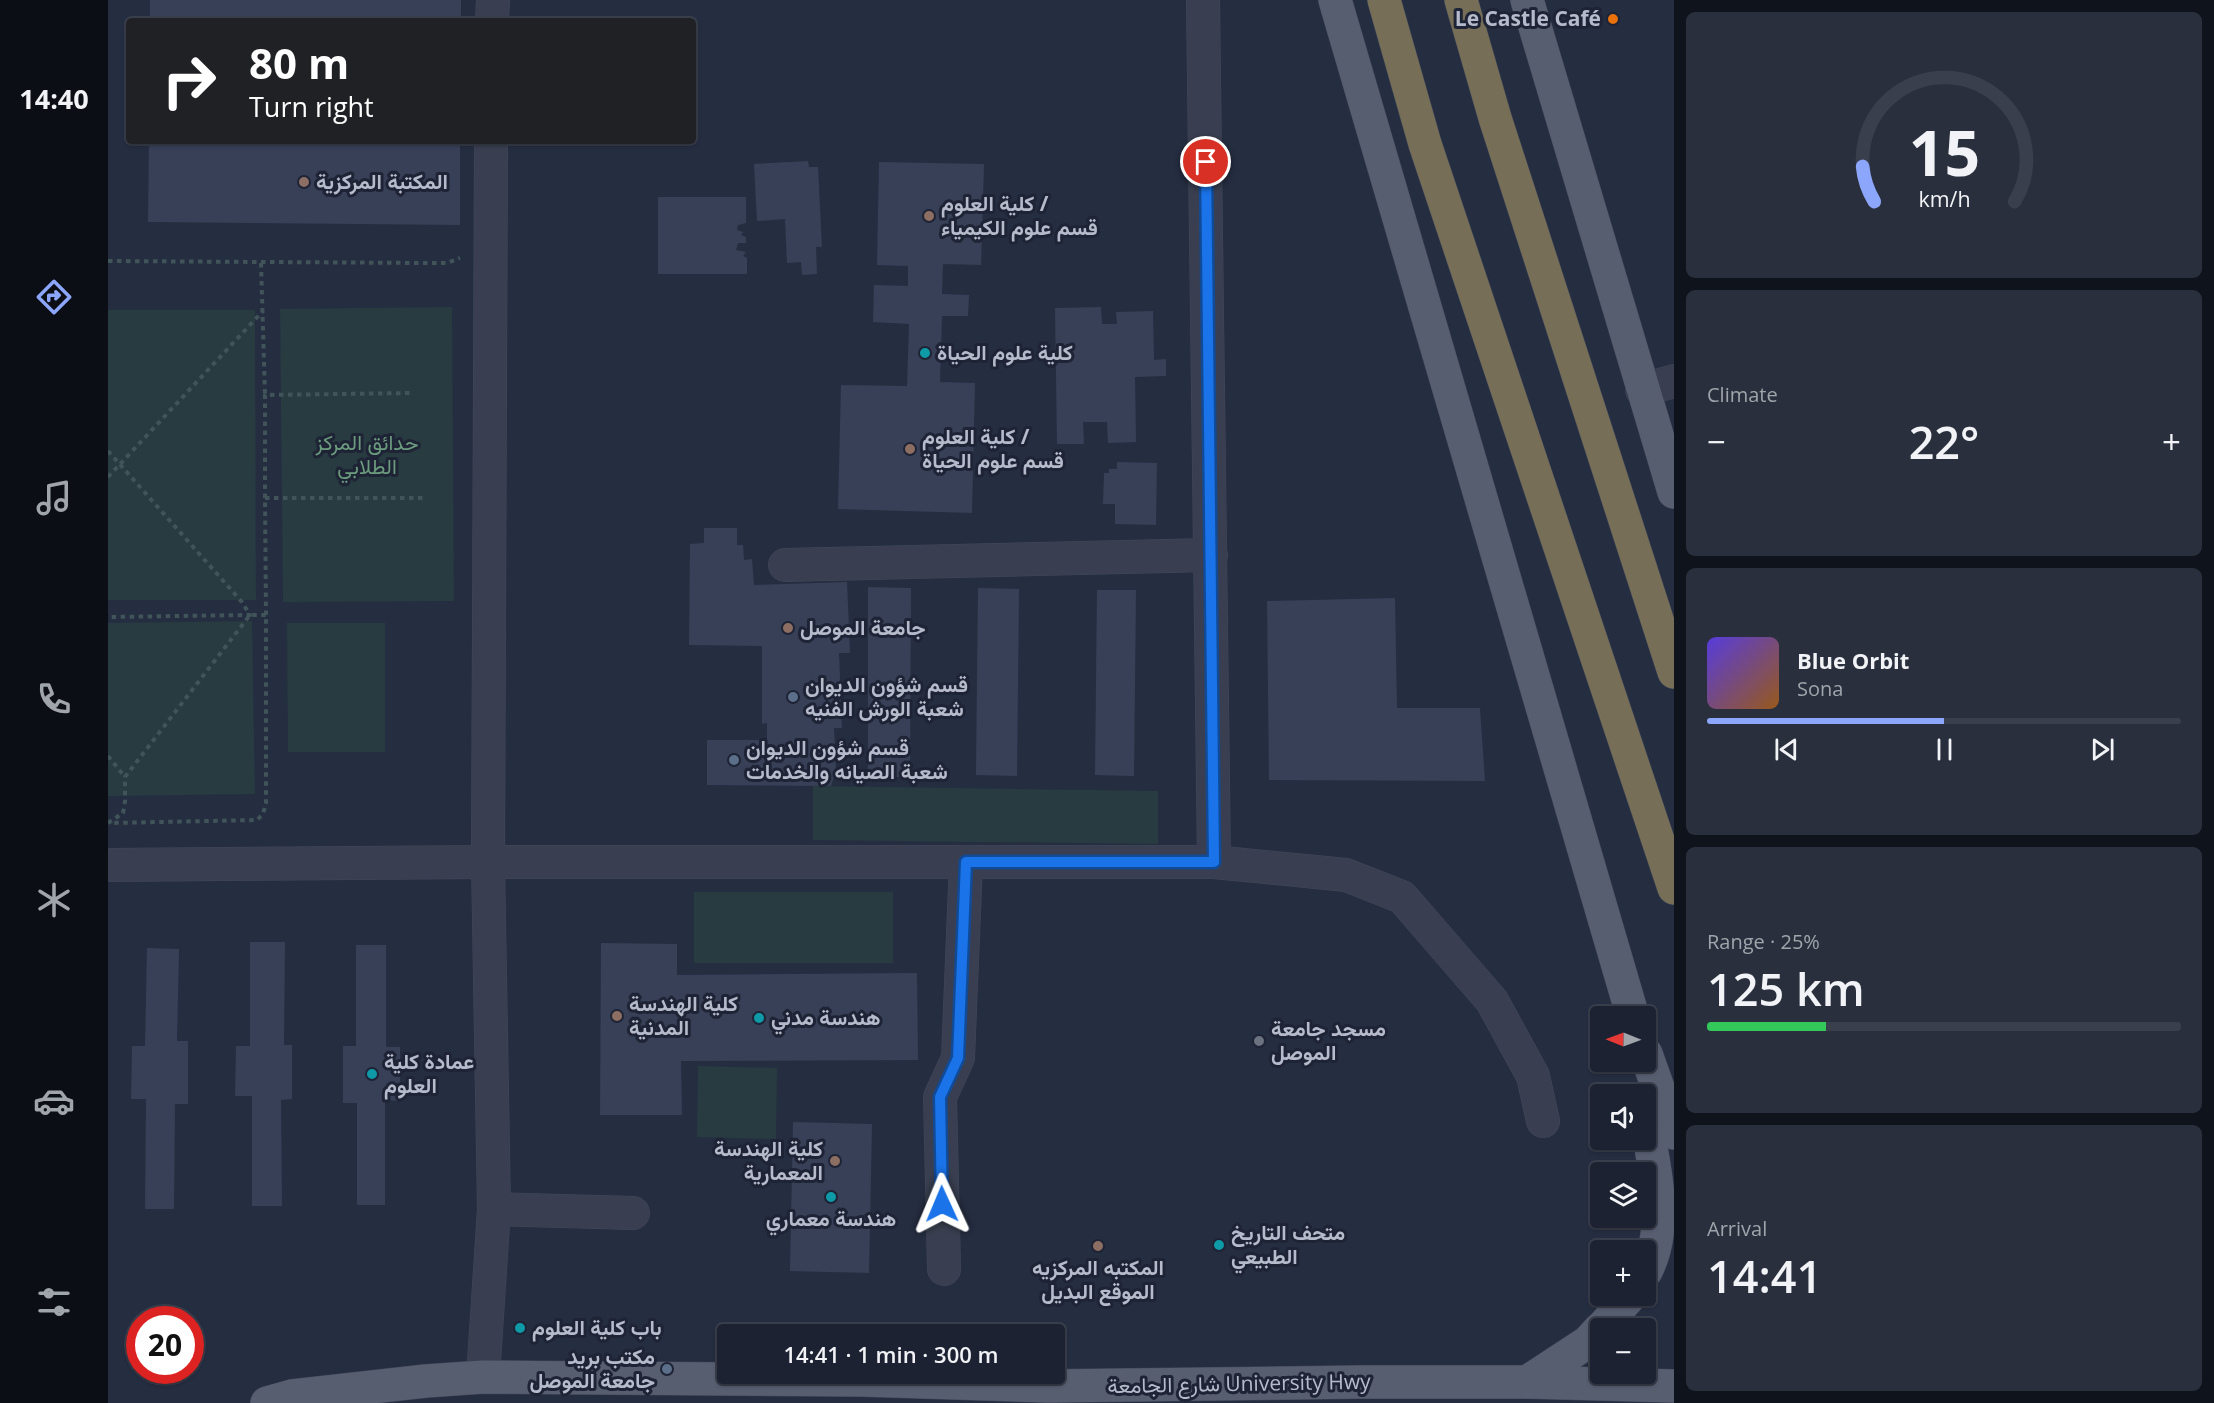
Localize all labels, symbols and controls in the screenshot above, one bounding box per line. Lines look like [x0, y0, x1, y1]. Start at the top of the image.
place label: Le Castle Café [1455, 4, 1601, 32]
marker: Le Castle Café [1606, 12, 1620, 26]
text: 80 m [249, 34, 349, 91]
icon: right [150, 42, 228, 120]
text: 14:40 [19, 80, 89, 117]
text: Turn right [249, 88, 374, 125]
text: 15 [1908, 109, 1980, 194]
pin [1180, 136, 1231, 187]
icon: arrive [1189, 145, 1222, 178]
place label: المكتبة المركزية [316, 167, 448, 195]
marker: المكتبة المركزية [297, 175, 311, 189]
text: km/h [1918, 184, 1970, 213]
place label: كلية العلوم / قسم علوم الكيمياء [941, 189, 1098, 242]
marker: كلية العلوم / قسم علوم الكيمياء [922, 209, 936, 223]
icon: directions [33, 276, 75, 318]
place label: كلية علوم الحياة [937, 338, 1073, 367]
marker: كلية علوم الحياة [918, 346, 932, 360]
text: Climate [1707, 381, 1778, 408]
text: 22° [1909, 411, 1979, 472]
text: − [1707, 419, 1726, 464]
text: + [2162, 419, 2181, 464]
place label: كلية العلوم / قسم علوم الحياة [922, 422, 1064, 475]
park label: حدائق المركز الطلابي [314, 428, 419, 484]
marker: كلية العلوم / قسم علوم الحياة [903, 442, 917, 456]
icon: music [33, 477, 75, 519]
place label: جامعة الموصل [800, 613, 925, 641]
marker: جامعة الموصل [781, 621, 795, 635]
text: Blue Orbit [1797, 645, 1909, 675]
place label: قسم شؤون الديوان شعبة الورش الفنيه [805, 670, 968, 722]
text: Sona [1797, 675, 1843, 702]
icon: phone [33, 678, 75, 720]
marker: قسم شؤون الديوان شعبة الورش الفنيه [786, 690, 800, 704]
place label: قسم شؤون الديوان شعبة الصيانه والخدمات [746, 733, 948, 785]
icon: previous [1770, 733, 1803, 766]
icon: pause [1928, 733, 1961, 766]
icon: next [2086, 733, 2119, 766]
marker: قسم شؤون الديوان شعبة الصيانه والخدمات [727, 753, 741, 767]
icon: climate [33, 879, 75, 921]
text: Range · 25% [1707, 928, 1820, 955]
text: 125 km [1707, 958, 1865, 1019]
place label: كلية الهندسة المدنية [629, 989, 738, 1041]
place label: هندسة مدني [771, 1003, 880, 1035]
north arrow [1590, 1006, 1656, 1072]
map controls [1590, 1006, 1656, 1384]
marker: كلية الهندسة المدنية [610, 1009, 624, 1023]
marker: هندسة مدني [752, 1011, 766, 1025]
place label: مسجد جامعة الموصل [1271, 1014, 1386, 1066]
marker: مسجد جامعة الموصل [1252, 1034, 1266, 1048]
place label: عمادة كلية العلوم [384, 1047, 474, 1100]
marker: عمادة كلية العلوم [365, 1067, 379, 1081]
icon: car [33, 1080, 75, 1122]
button: sound [1590, 1084, 1656, 1150]
place label: كلية الهندسة المعمارية [714, 1134, 823, 1186]
marker: كلية الهندسة المعمارية [828, 1154, 842, 1168]
button: layers [1590, 1162, 1656, 1228]
position arrow [910, 1172, 974, 1236]
marker: هندسة معماري [824, 1190, 838, 1204]
place label: هندسة معماري [766, 1204, 896, 1236]
text: Arrival [1707, 1215, 1767, 1242]
place label: متحف التاريخ الطبيعي [1231, 1218, 1345, 1274]
marker: متحف التاريخ الطبيعي [1212, 1238, 1226, 1252]
marker: المكتبه المركزيه الموقع البديل [1091, 1239, 1105, 1253]
button: + [1590, 1240, 1656, 1306]
text: 14:41 [1707, 1245, 1822, 1306]
place label: المكتبه المركزيه الموقع البديل [1032, 1253, 1164, 1306]
icon: filters [33, 1281, 75, 1323]
speed limit sign: 20 [126, 1306, 204, 1384]
place label: باب كلية العلوم [532, 1313, 662, 1342]
button: − [1590, 1318, 1656, 1384]
marker: باب كلية العلوم [513, 1321, 527, 1335]
text: 14:41 · 1 min · 300 m [783, 1339, 999, 1369]
place label: مكتب بريد جامعة الموصل [530, 1342, 655, 1394]
marker: مكتب بريد جامعة الموصل [660, 1362, 674, 1376]
street label: شارع الجامعة University Hwy [1107, 1367, 1371, 1400]

